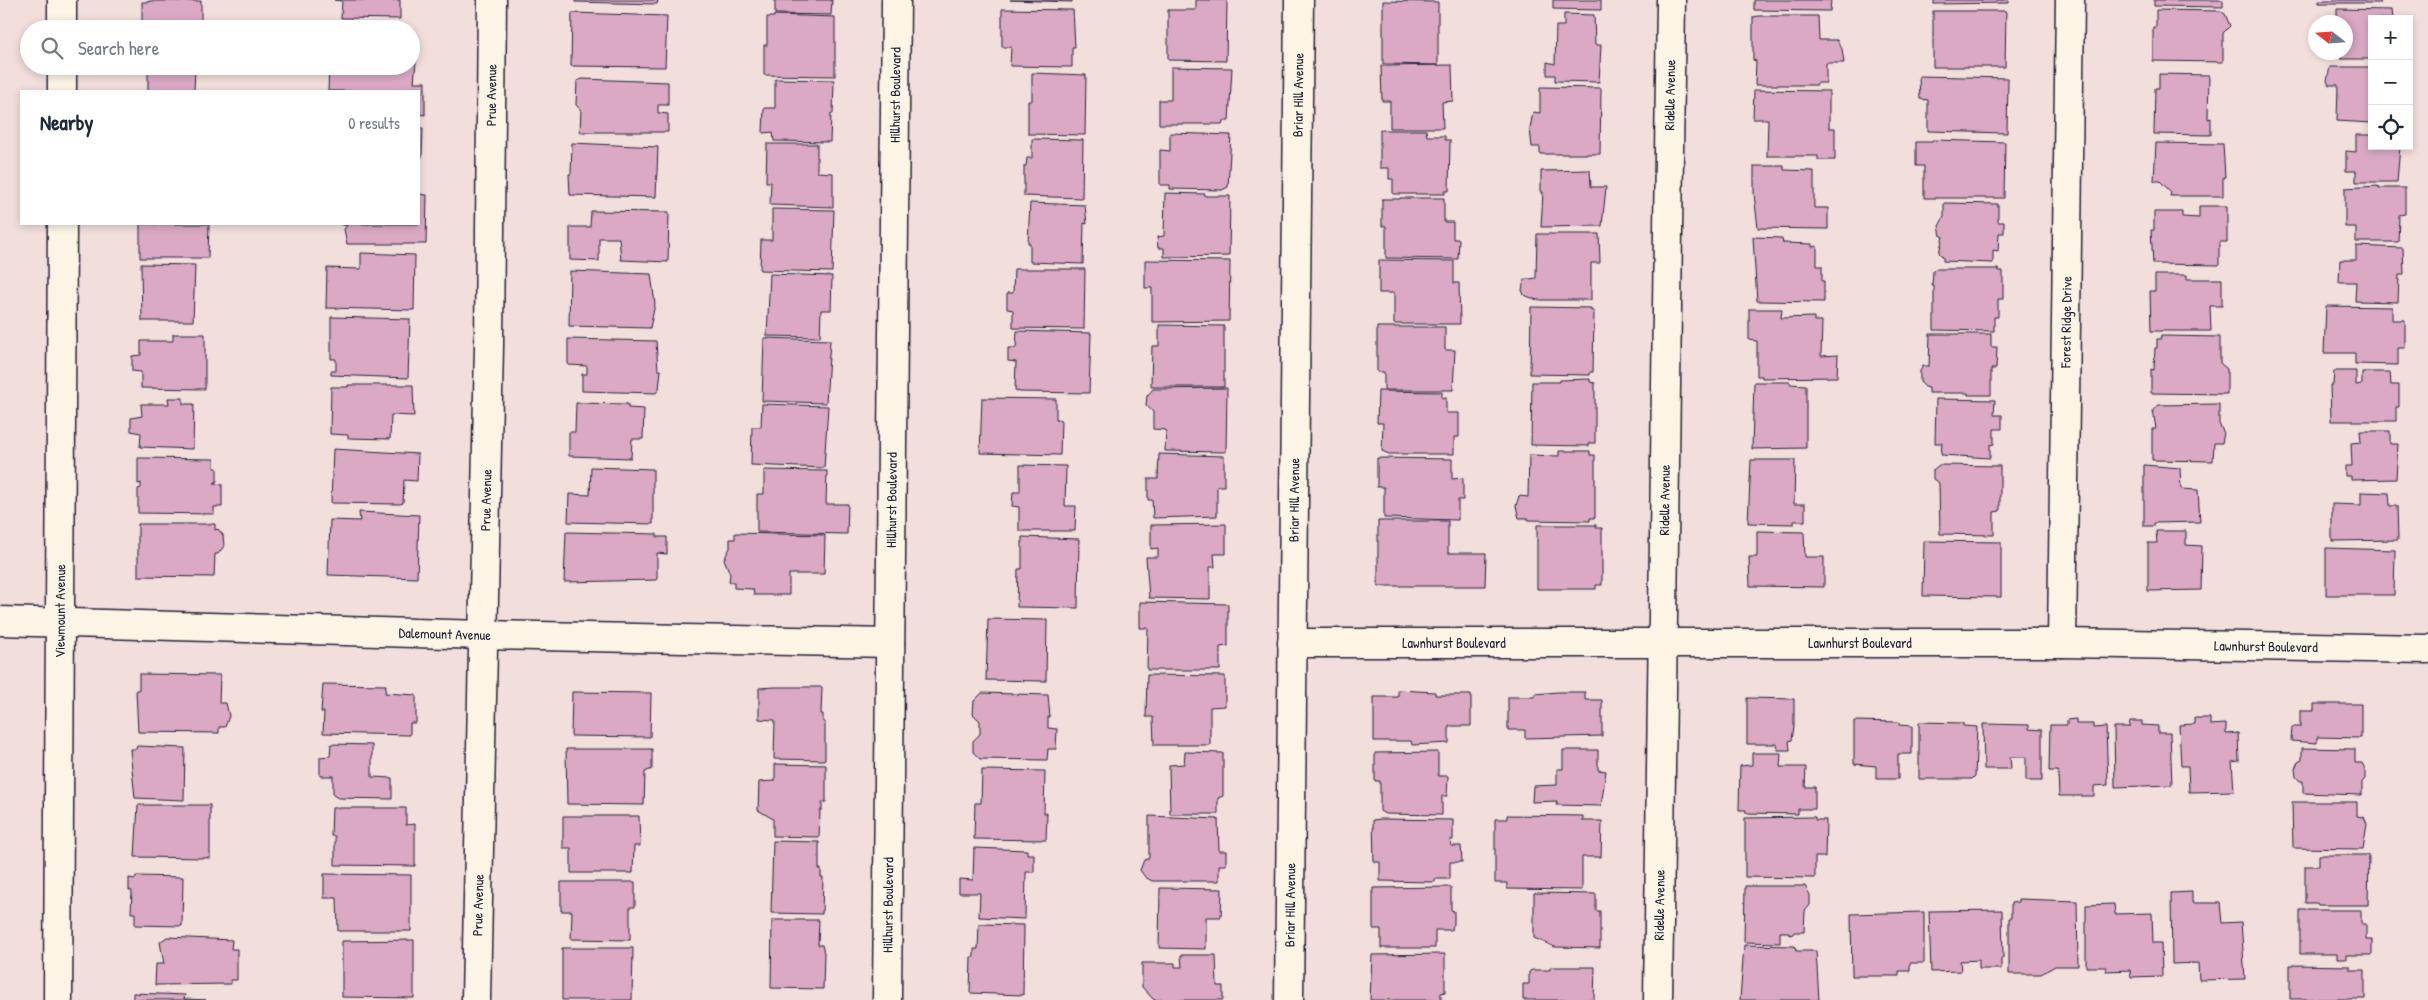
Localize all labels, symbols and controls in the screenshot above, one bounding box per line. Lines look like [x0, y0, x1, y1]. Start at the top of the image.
north arrow [2308, 15, 2353, 60]
map controls [2368, 15, 2413, 150]
button: + [2368, 15, 2413, 60]
search box [20, 20, 420, 75]
icon: search [38, 34, 66, 62]
text: Search here [78, 35, 159, 61]
street label: Hillhurst Boulevard [885, 47, 905, 143]
street label: Briar Hill Avenue [1288, 52, 1307, 137]
street label: Ridelle Avenue [1659, 59, 1679, 131]
button: − [2368, 60, 2413, 105]
street label: Prue Avenue [481, 64, 500, 126]
button: locate [2368, 105, 2413, 150]
text: Nearby [40, 108, 93, 137]
text: 0 results [348, 112, 400, 134]
street label: Forest Ridge Drive [2055, 276, 2076, 369]
street label: Hillhurst Boulevard [881, 452, 901, 548]
street label: Briar Hill Avenue [1284, 457, 1303, 542]
street label: Ridelle Avenue [1654, 464, 1674, 536]
street label: Prue Avenue [475, 468, 496, 531]
street label: Viewmount Avenue [50, 564, 69, 658]
street label: Dalemount Avenue [398, 623, 492, 644]
street label: Lawnhurst Boulevard [1402, 633, 1506, 652]
street label: Lawnhurst Boulevard [1808, 633, 1912, 652]
street label: Lawnhurst Boulevard [2214, 635, 2318, 656]
street label: Hillhurst Boulevard [877, 857, 897, 953]
street label: Briar Hill Avenue [1280, 862, 1299, 947]
street label: Ridelle Avenue [1649, 869, 1669, 941]
street label: Prue Avenue [467, 873, 488, 936]

